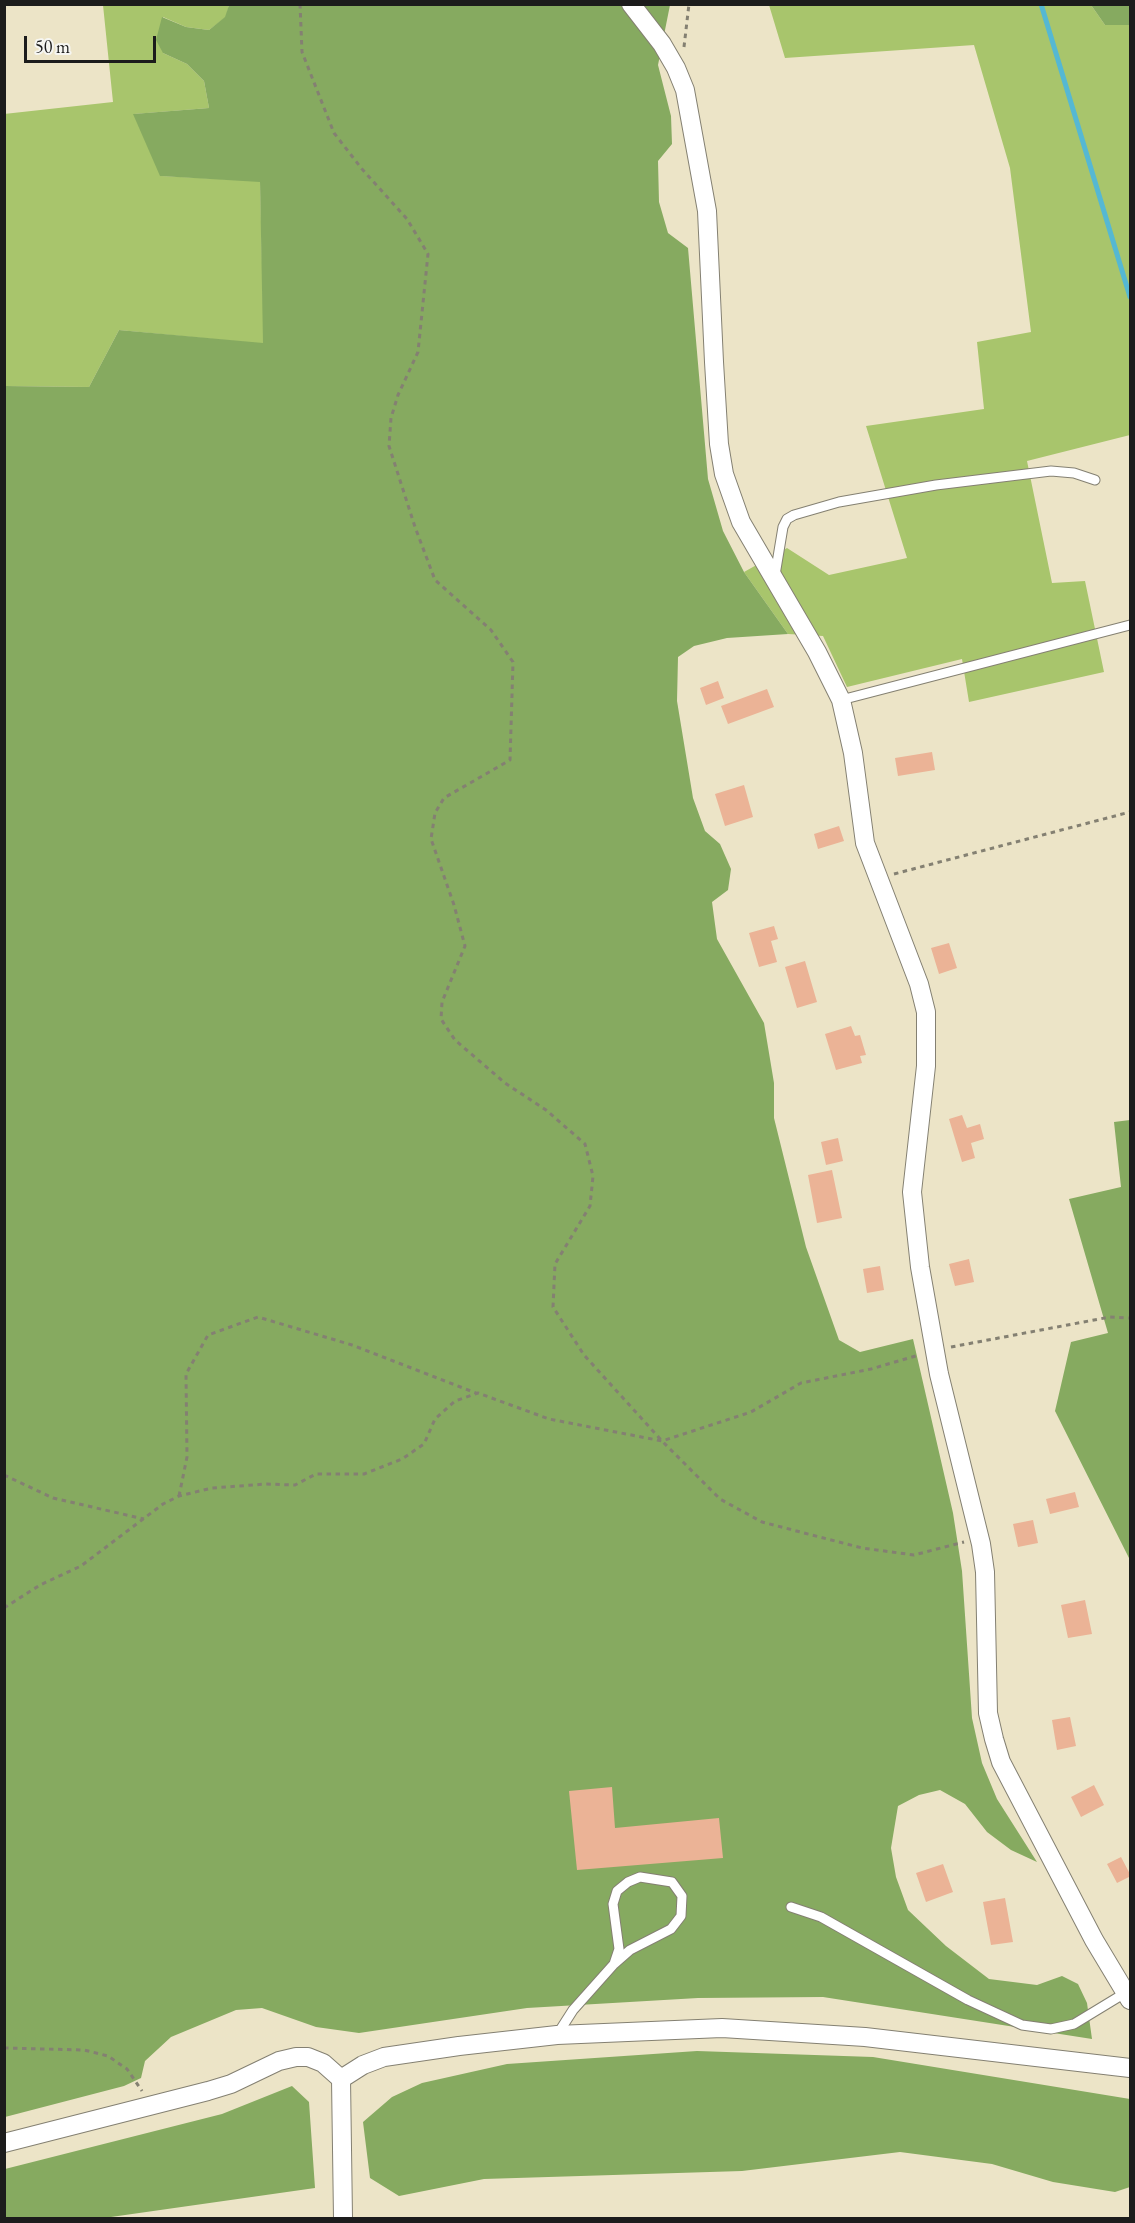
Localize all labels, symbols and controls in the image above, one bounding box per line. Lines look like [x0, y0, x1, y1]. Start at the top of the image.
scale bar [27, 24, 159, 62]
text: 50 m [35, 35, 70, 58]

